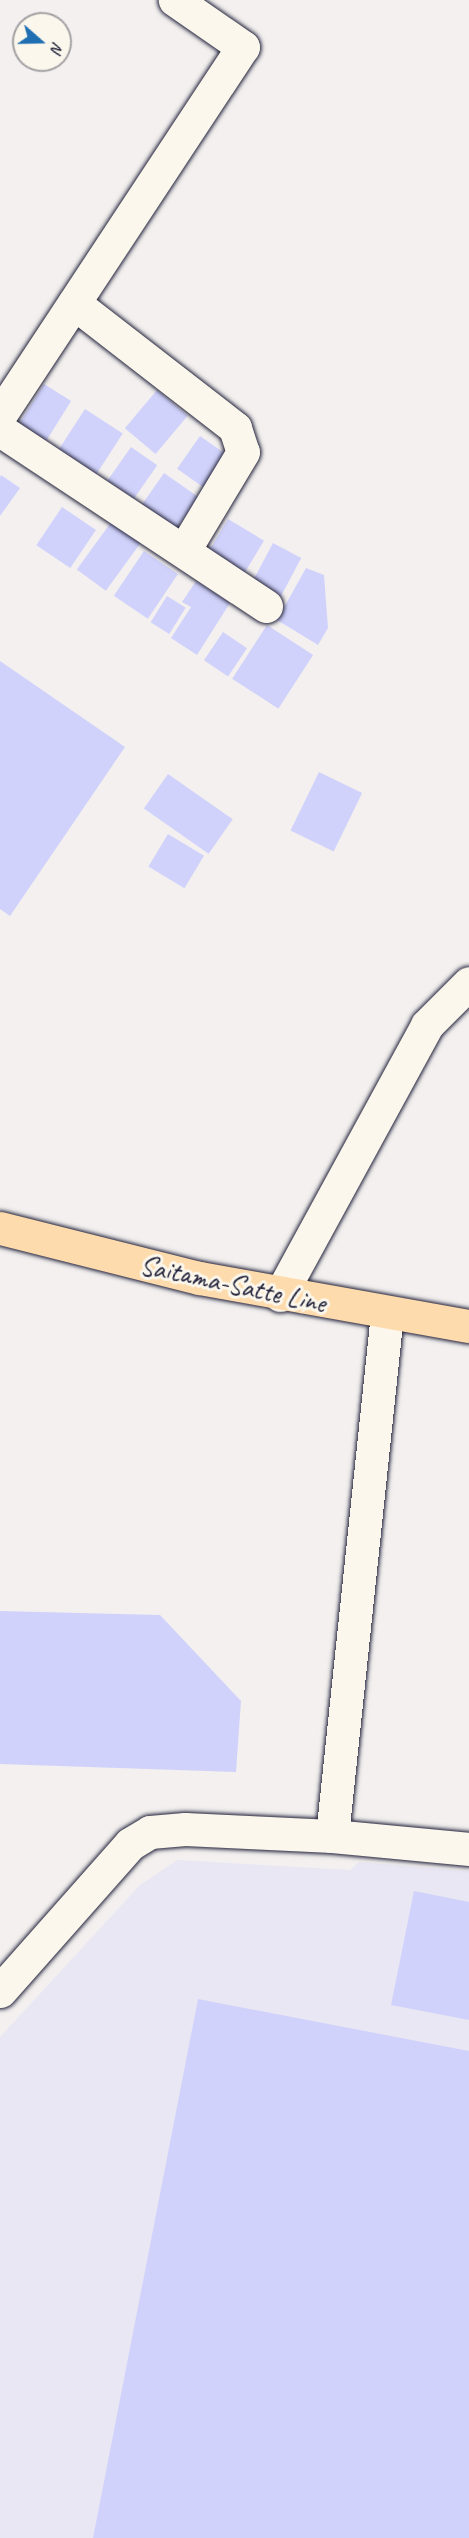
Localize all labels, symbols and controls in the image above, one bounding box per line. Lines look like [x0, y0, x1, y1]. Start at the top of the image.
north arrow [12, 12, 72, 72]
text: N [46, 39, 68, 56]
street label: Saitama-Satte Line [137, 1248, 329, 1320]

